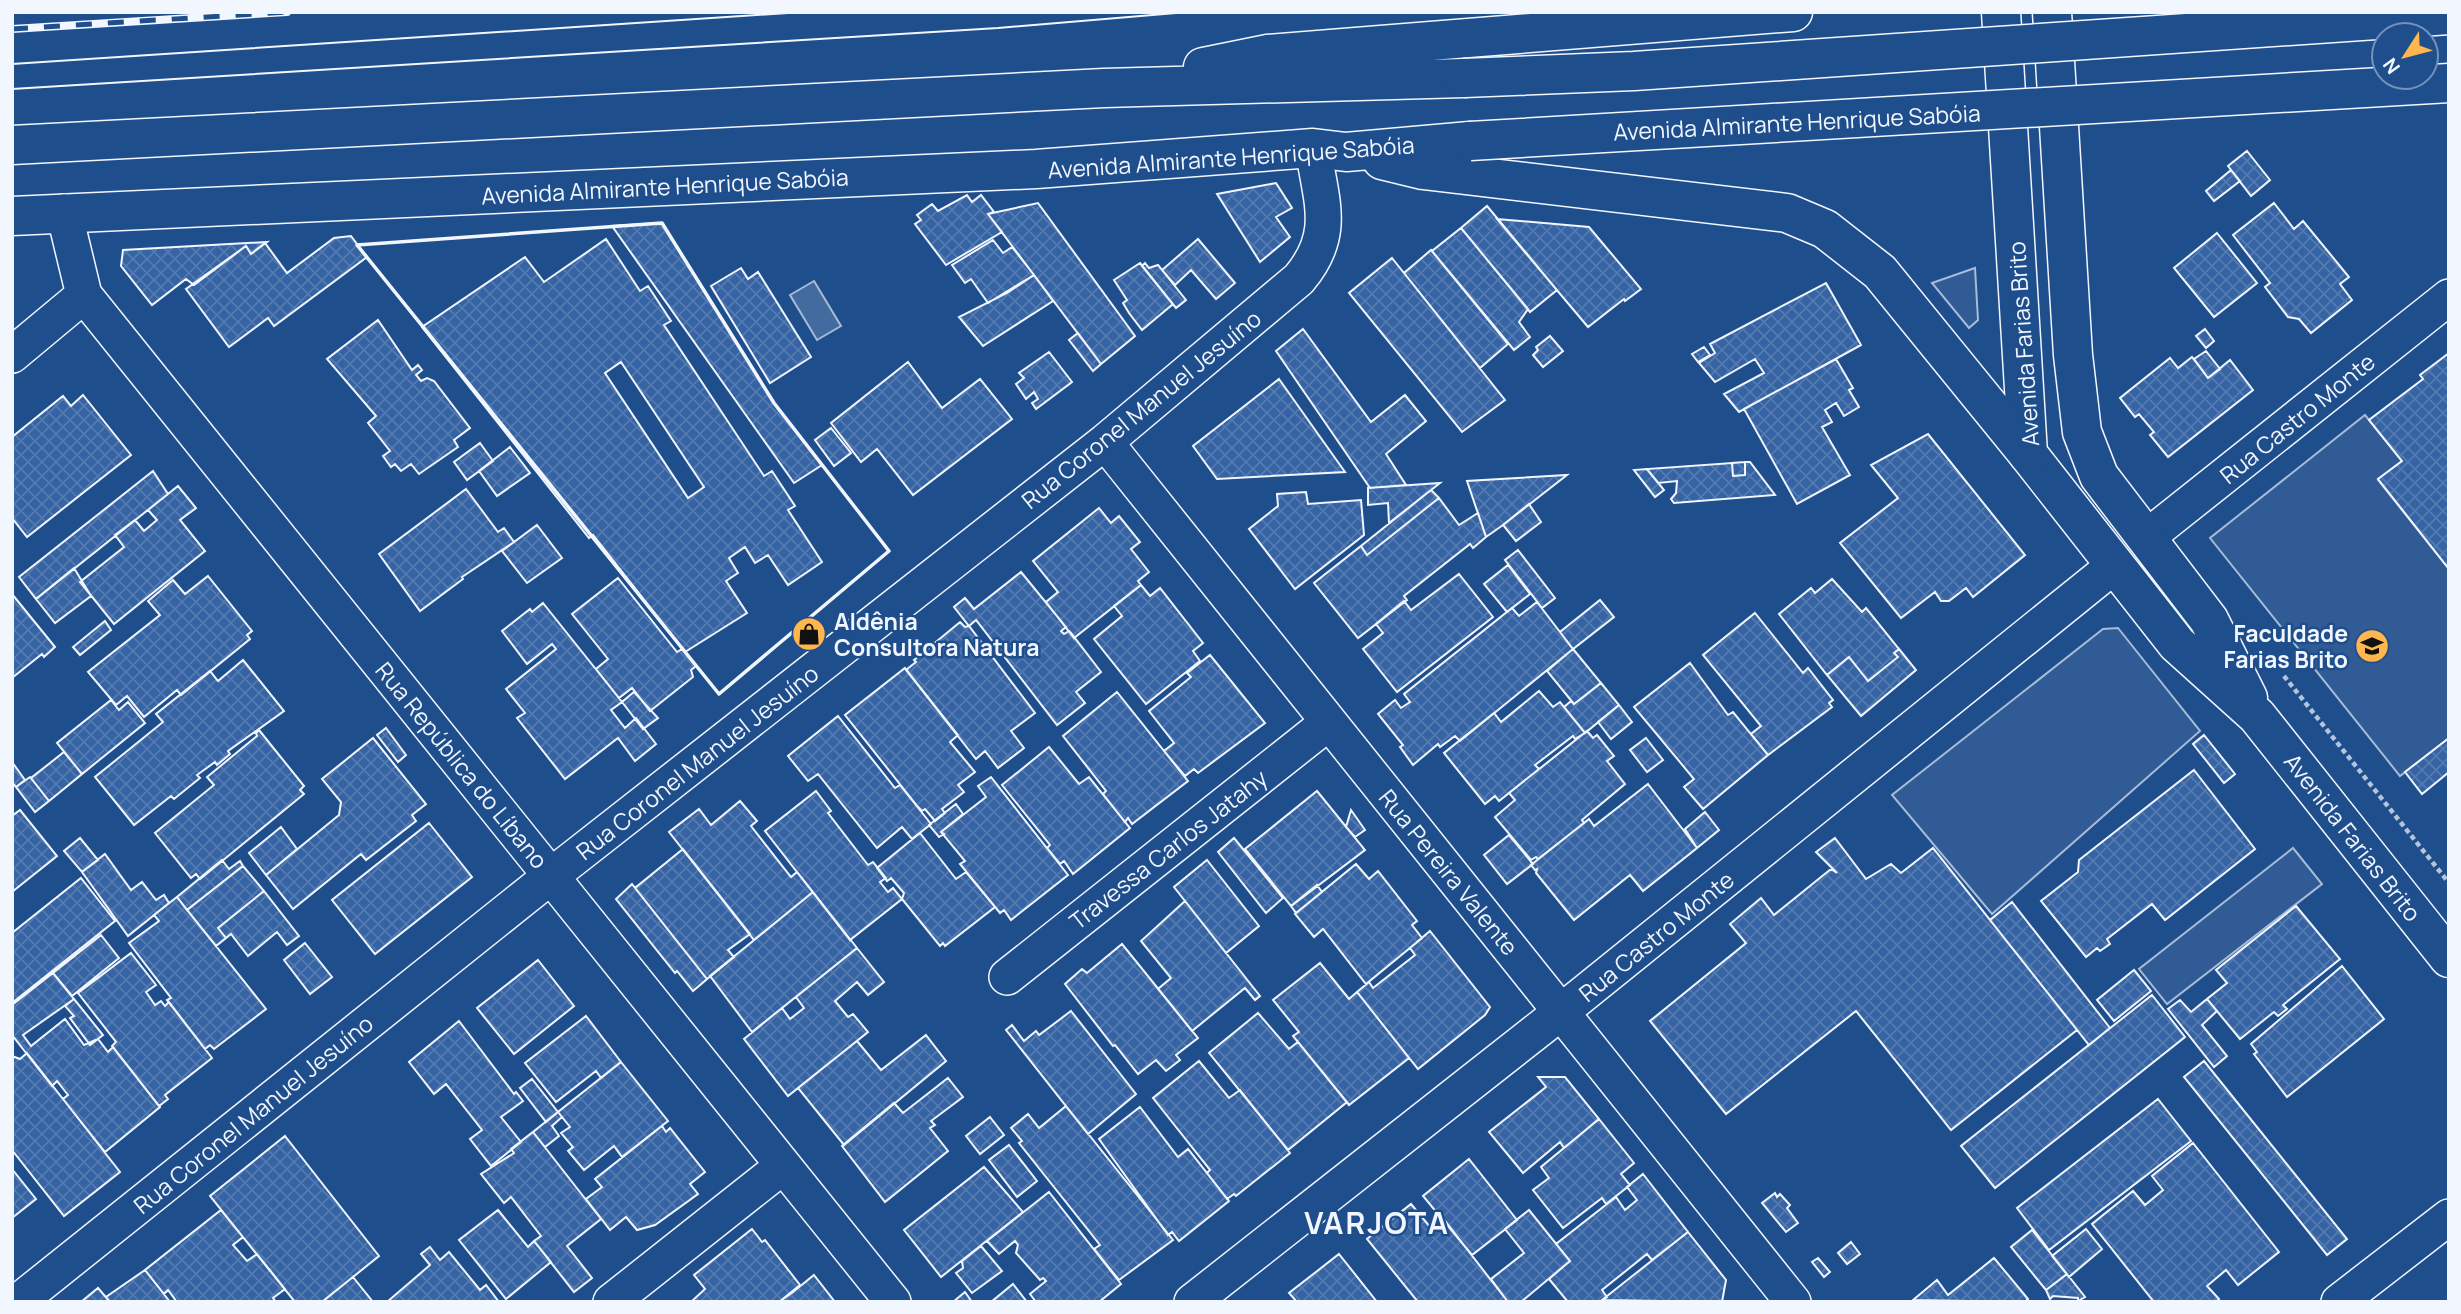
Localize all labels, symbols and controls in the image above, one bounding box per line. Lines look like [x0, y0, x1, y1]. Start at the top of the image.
north arrow [2370, 21, 2440, 91]
text: N [2377, 53, 2406, 79]
street label: Avenida Almirante Henrique Sabóia [1613, 96, 1981, 148]
street label: Avenida Almirante Henrique Sabóia [1046, 128, 1416, 186]
street label: Avenida Almirante Henrique Sabóia [481, 160, 849, 212]
street label: Avenida Farias Brito [2000, 241, 2046, 447]
street label: Rua Coronel Manuel Jesuíno [1015, 302, 1267, 516]
street label: Rua Castro Monte [2213, 345, 2381, 491]
place label: Aldênia Consultora Natura [834, 605, 1039, 663]
shop icon: Aldênia Consultora Natura [790, 615, 828, 653]
place label: Faculdade Farias Brito [2224, 617, 2348, 675]
school or university icon: Faculdade Farias Brito [2353, 627, 2391, 665]
street label: Rua República do Líbano [369, 655, 555, 875]
street label: Rua Coronel Manuel Jesuíno [569, 657, 825, 867]
street label: Avenida Farias Brito [2277, 746, 2429, 928]
street label: Travessa Carlos Jatahy [1062, 762, 1274, 936]
street label: Rua Pereira Valente [1372, 782, 1526, 962]
street label: Rua Castro Monte [1572, 863, 1740, 1009]
street label: Rua Coronel Manuel Jesuíno [127, 1007, 379, 1221]
district label: VARJOTA [1304, 1202, 1450, 1243]

